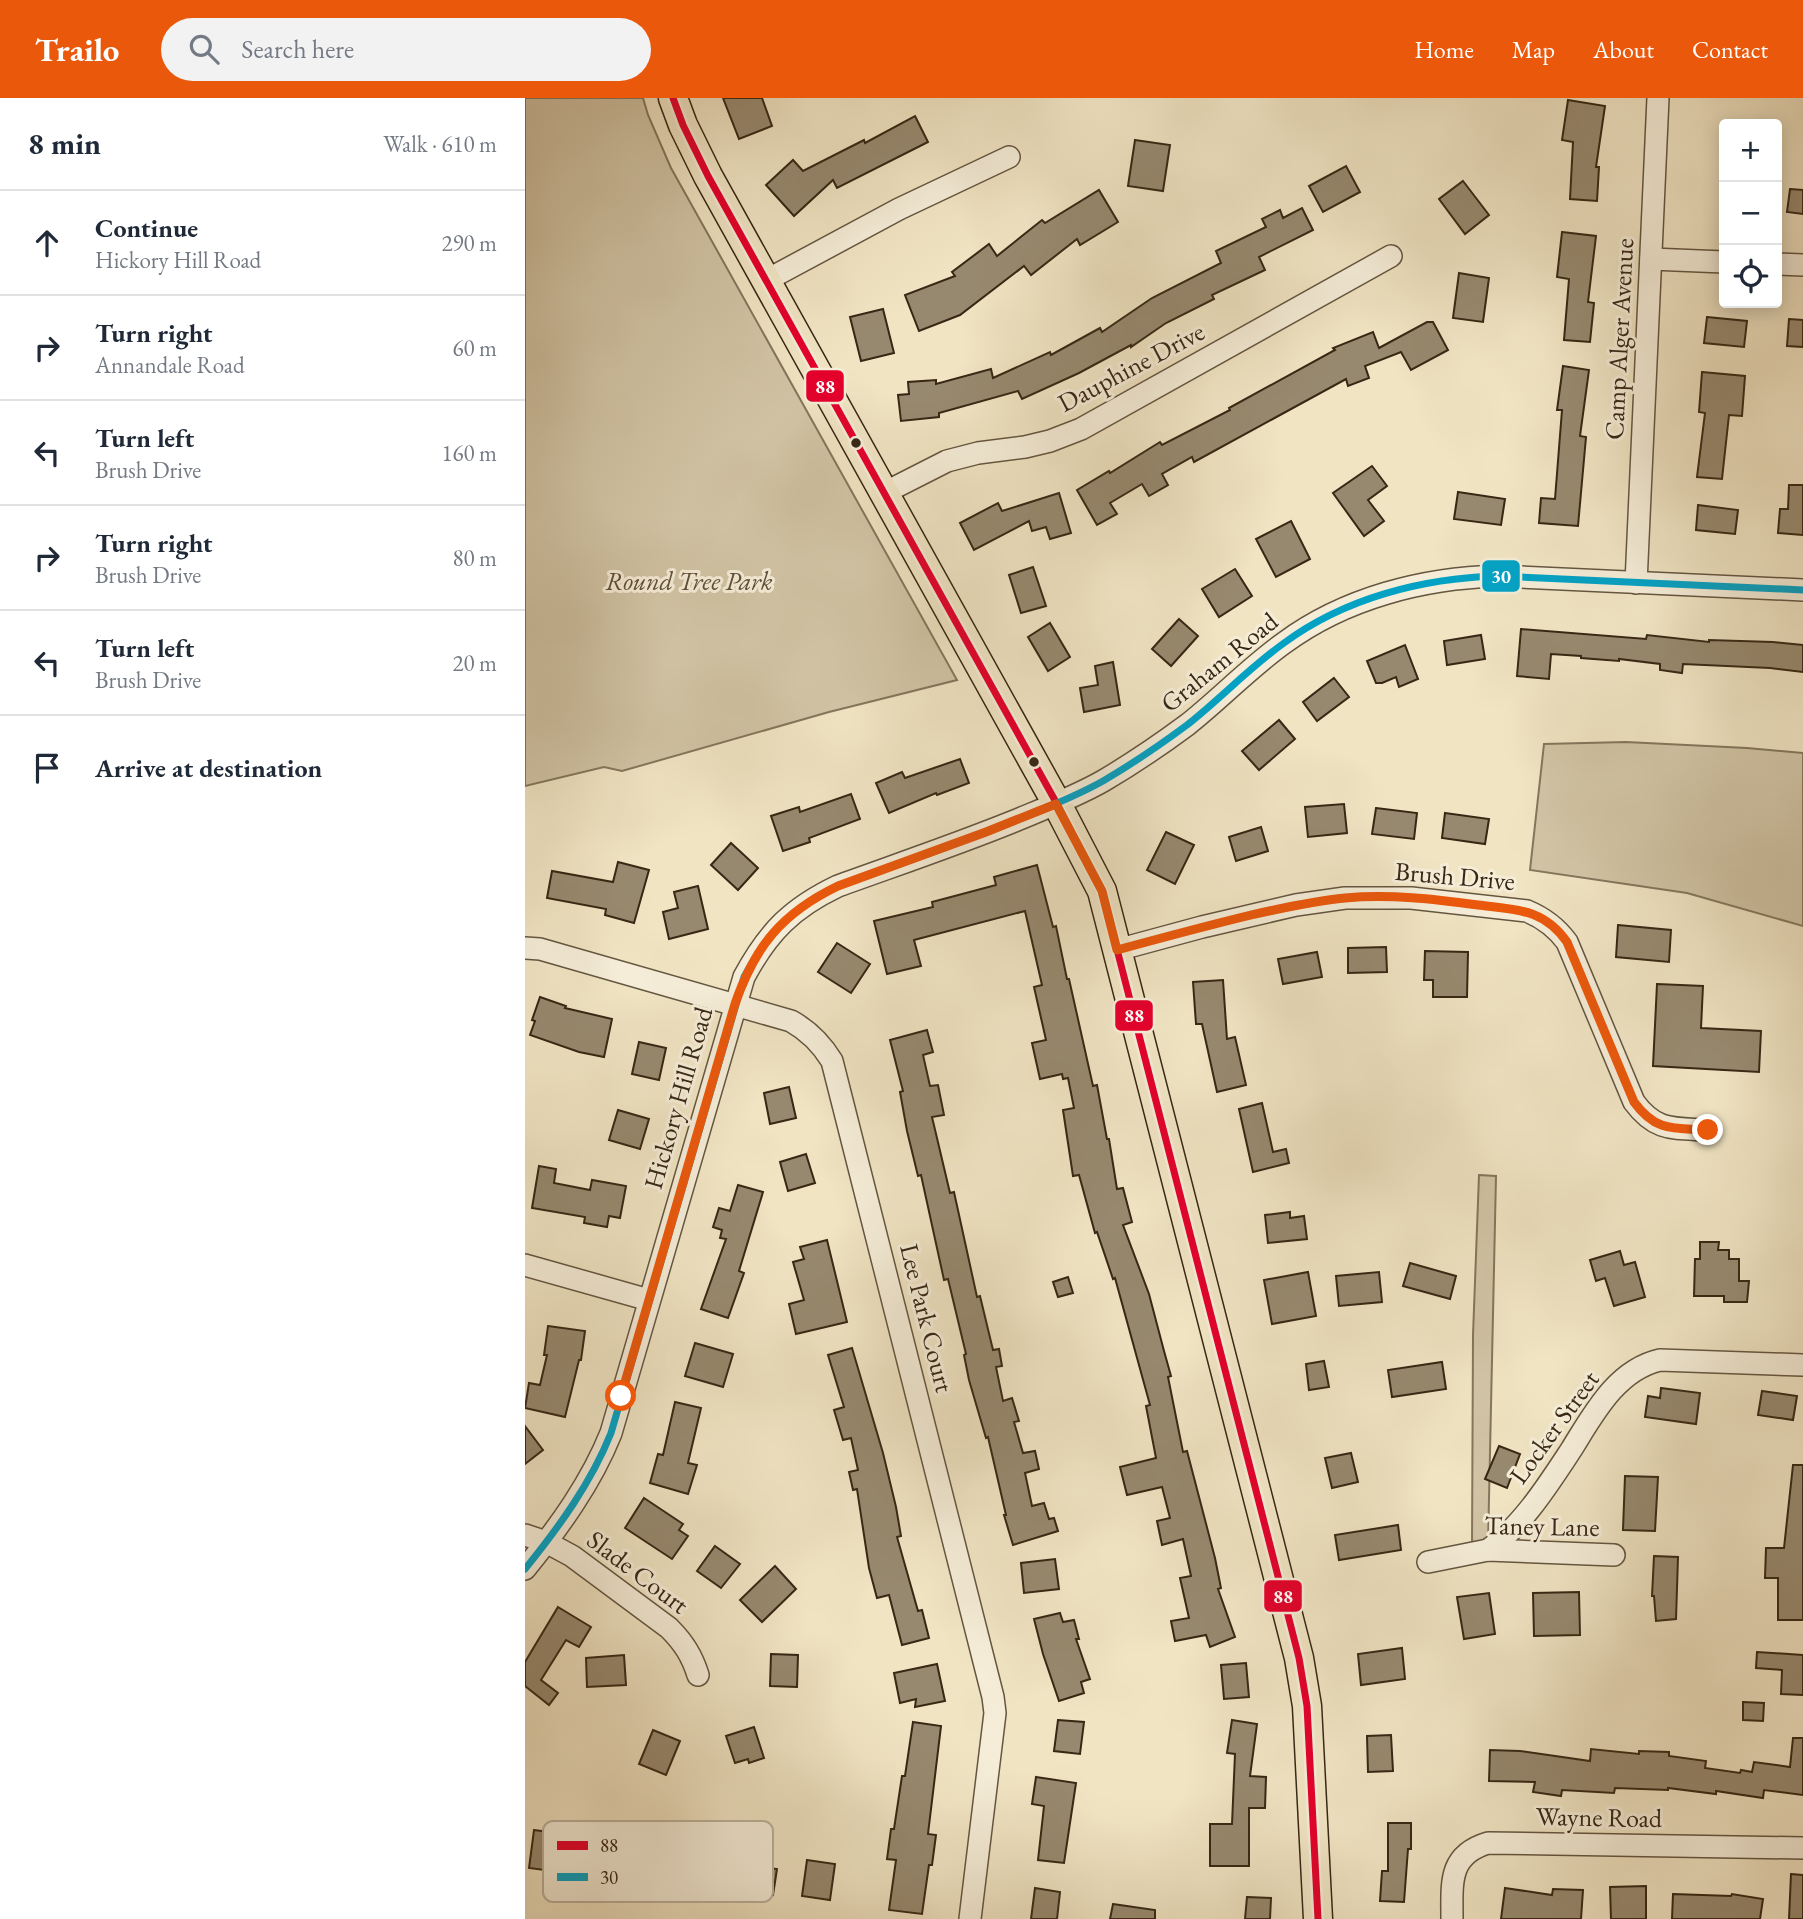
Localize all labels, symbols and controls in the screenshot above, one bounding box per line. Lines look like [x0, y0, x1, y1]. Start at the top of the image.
search box [161, 18, 651, 81]
text: Trailo [35, 28, 119, 71]
icon: search [185, 30, 223, 68]
text: Search here [241, 32, 354, 66]
text: Home [1414, 34, 1474, 65]
text: Map [1512, 34, 1555, 65]
text: About [1593, 34, 1654, 65]
text: Contact [1692, 34, 1768, 65]
map controls [1719, 119, 1782, 308]
button: + [1719, 119, 1782, 182]
text: 8 min [28, 124, 101, 163]
text: Walk · 610 m [383, 129, 497, 159]
button: − [1719, 182, 1782, 245]
text: Continue [95, 211, 198, 245]
icon: ahead [28, 224, 66, 262]
text: 290 m [441, 228, 497, 258]
street label: Camp Alger Avenue [1597, 237, 1641, 441]
text: Hickory Hill Road [95, 245, 261, 275]
button: locate [1719, 245, 1782, 308]
street label: Dauphine Drive [1052, 314, 1210, 420]
text: Turn right [95, 316, 213, 350]
icon: right [28, 329, 66, 367]
text: 60 m [452, 333, 497, 363]
text: Annandale Road [95, 350, 245, 380]
line badge: 88 [805, 369, 845, 403]
text: 88 [815, 374, 835, 399]
text: Turn left [95, 421, 194, 455]
icon: left [28, 434, 66, 472]
unlabelled marker [849, 436, 863, 450]
text: 160 m [441, 438, 497, 468]
text: Brush Drive [95, 455, 201, 485]
text: Turn right [95, 526, 213, 560]
icon: right [28, 539, 66, 577]
text: 80 m [452, 543, 497, 573]
line badge: 30 [1481, 559, 1521, 593]
text: Brush Drive [95, 560, 201, 590]
park label: Round Tree Park [605, 564, 773, 598]
text: 30 [1491, 564, 1511, 589]
street label: Graham Road [1153, 604, 1285, 720]
text: Turn left [95, 631, 194, 665]
icon: left [28, 644, 66, 682]
text: 20 m [452, 648, 497, 678]
text: Brush Drive [95, 665, 201, 695]
icon: arrive [28, 749, 66, 787]
text: Arrive at destination [95, 751, 322, 785]
unlabelled marker [1027, 755, 1041, 769]
street label: Brush Drive [1394, 854, 1516, 898]
line badge: 88 [1114, 999, 1154, 1032]
street label: Hickory Hill Road [636, 1002, 720, 1193]
text: 88 [1124, 1003, 1144, 1028]
route end [1692, 1114, 1723, 1145]
street label: Lee Park Court [892, 1240, 962, 1396]
street label: Locker Street [1501, 1364, 1607, 1490]
route start [605, 1380, 636, 1411]
street label: Taney Lane [1484, 1508, 1600, 1544]
street label: Slade Court [580, 1523, 696, 1621]
line badge: 88 [1263, 1579, 1303, 1613]
text: 88 [1273, 1584, 1293, 1609]
street label: Wayne Road [1536, 1799, 1663, 1835]
legend [543, 1821, 773, 1902]
text: 88 [600, 1833, 618, 1858]
text: 30 [600, 1865, 618, 1890]

